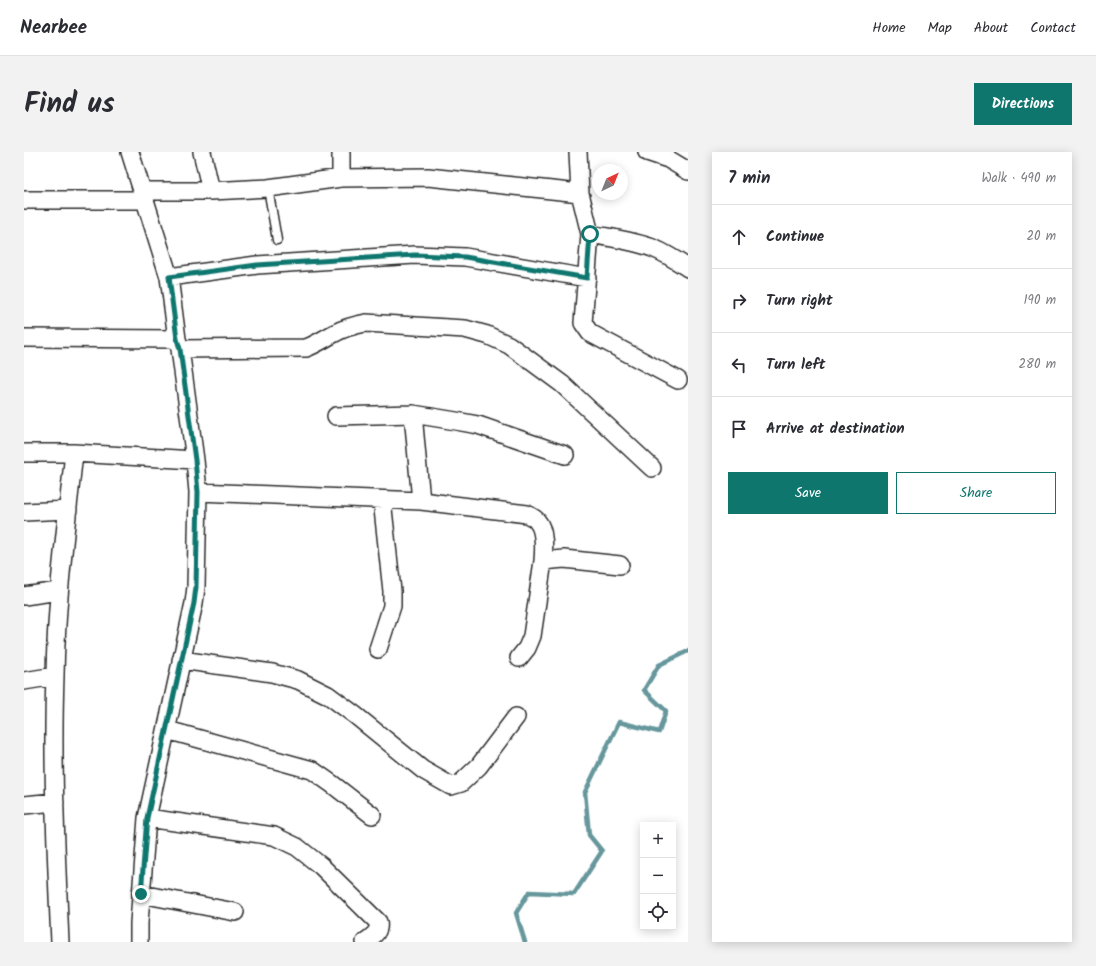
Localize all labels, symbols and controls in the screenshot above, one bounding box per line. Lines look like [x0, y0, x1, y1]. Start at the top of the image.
text: Nearbee [20, 13, 87, 43]
text: Home [872, 17, 906, 39]
text: Map [928, 17, 952, 39]
text: About [974, 17, 1008, 39]
text: Contact [1030, 17, 1076, 39]
text: Find us [24, 82, 115, 127]
button: Directions [974, 83, 1072, 125]
north arrow [592, 164, 628, 200]
text: 7 min [728, 165, 770, 192]
text: Walk · 490 m [981, 168, 1056, 189]
route start [581, 225, 599, 243]
text: Continue [766, 225, 824, 249]
icon: ahead [728, 226, 750, 248]
text: 20 m [1026, 226, 1056, 247]
text: Turn right [766, 289, 833, 313]
icon: right [728, 290, 750, 312]
text: 190 m [1024, 290, 1056, 311]
text: Turn left [766, 353, 826, 377]
icon: left [728, 354, 750, 376]
text: 280 m [1019, 354, 1056, 375]
text: Arrive at destination [766, 417, 905, 441]
icon: arrive [728, 418, 750, 440]
button: Save [728, 472, 888, 514]
button: Share [896, 472, 1056, 514]
map controls [640, 822, 676, 930]
button: + [640, 822, 676, 858]
button: − [640, 858, 676, 894]
route end [132, 885, 150, 903]
button: locate [640, 894, 676, 930]

